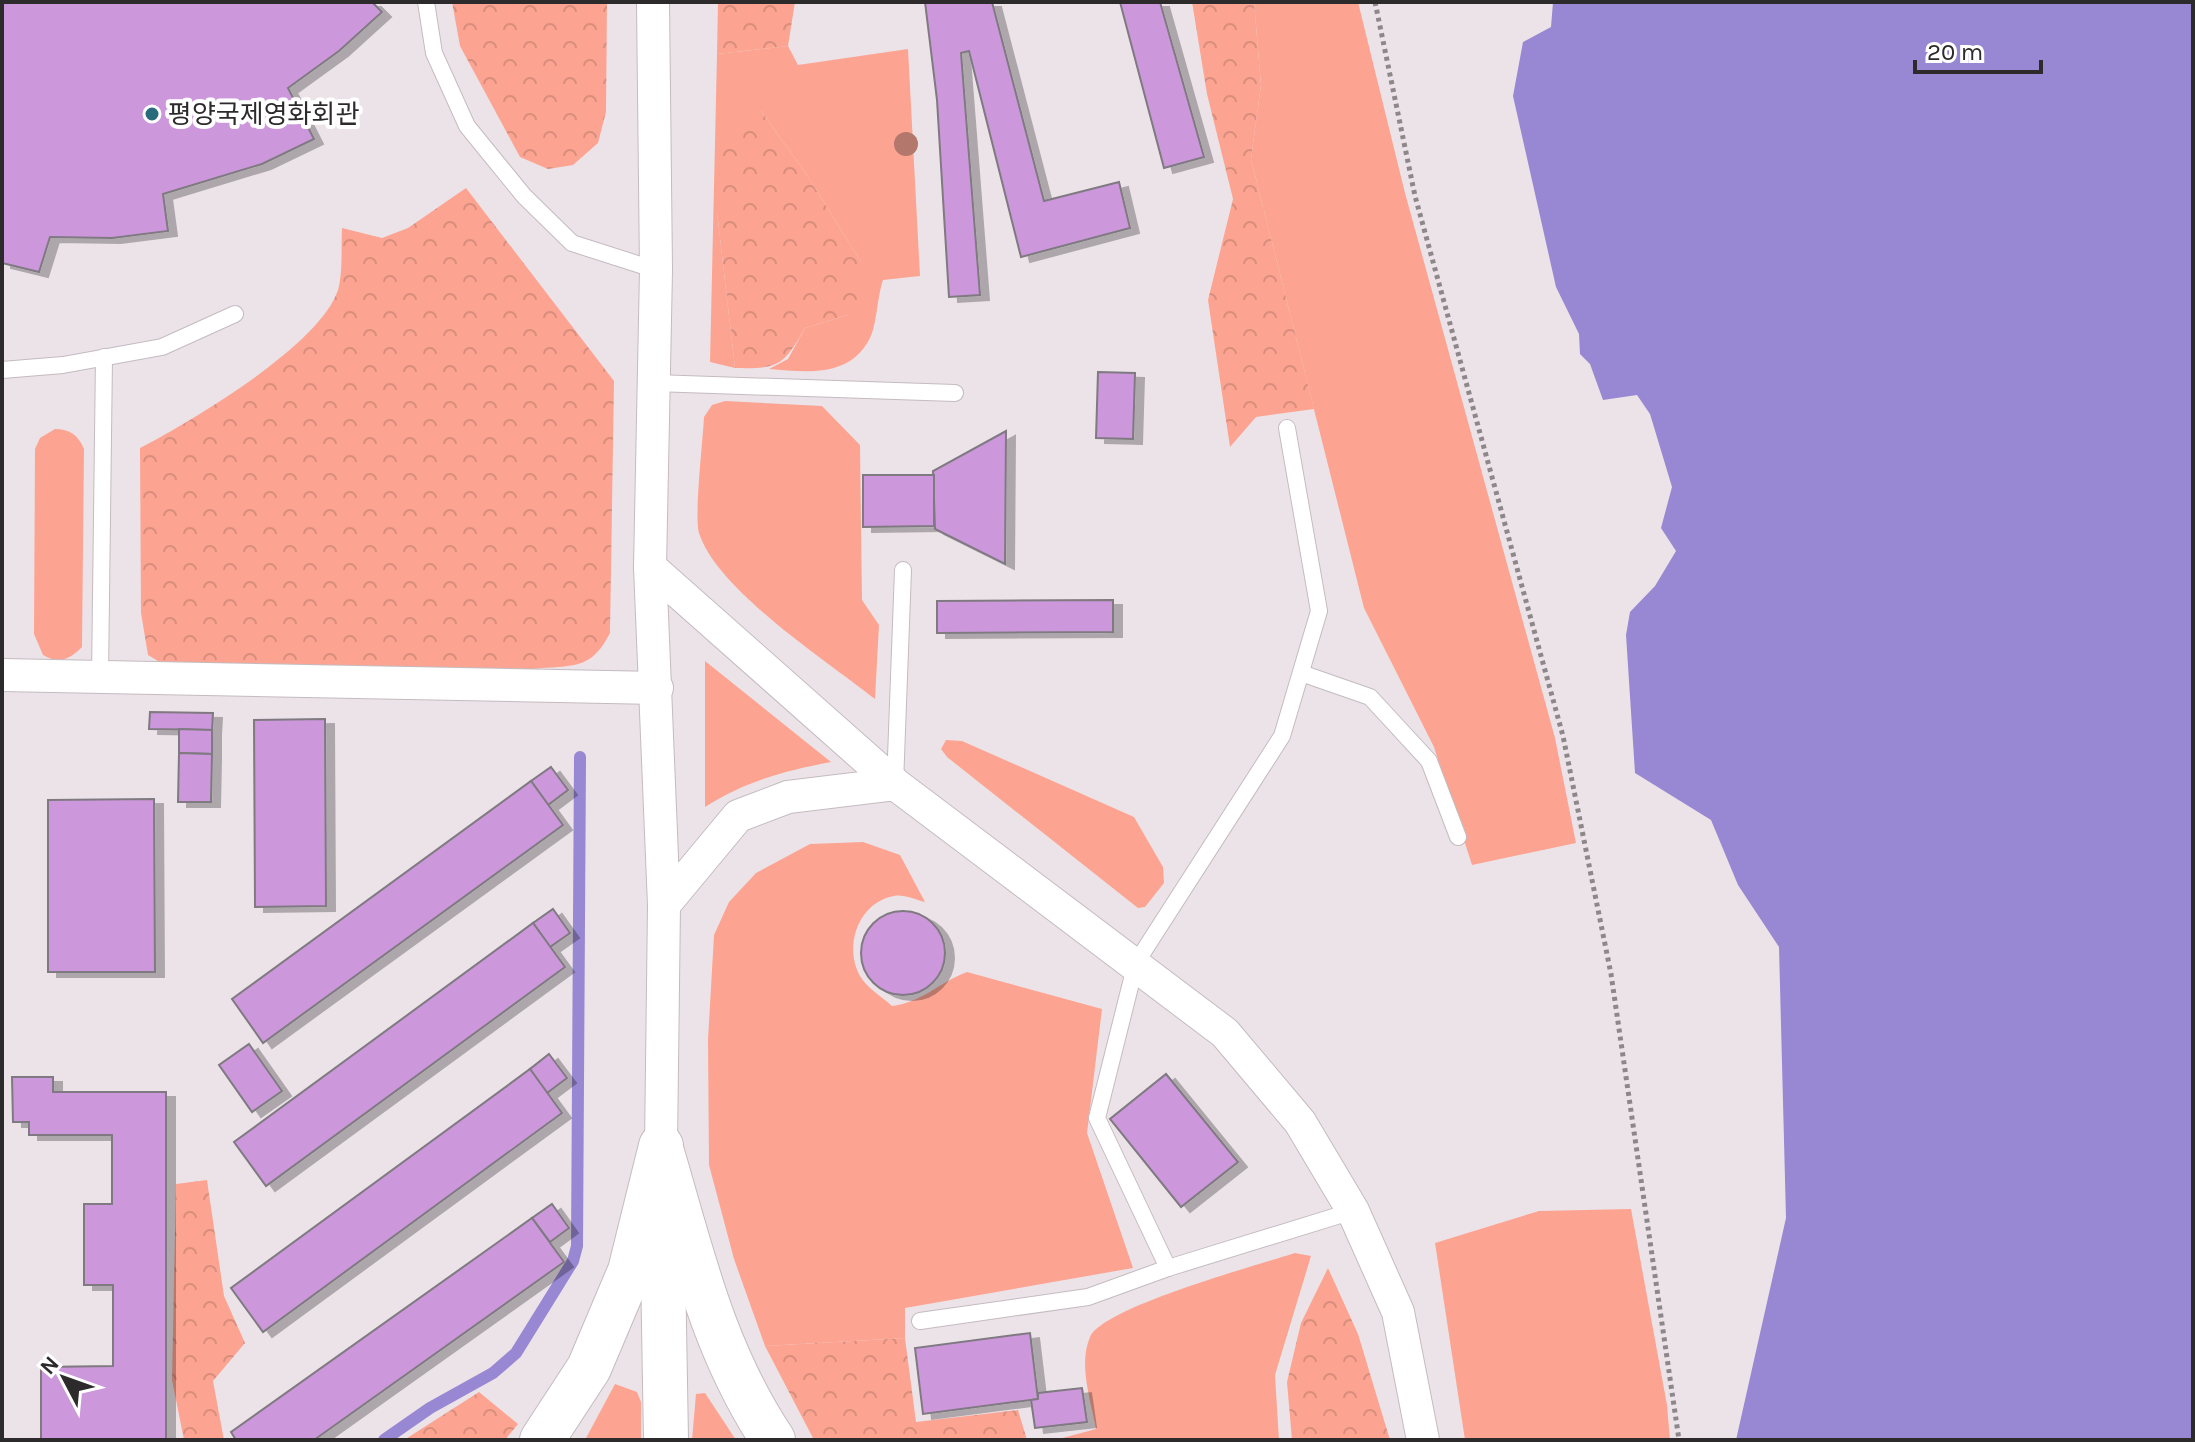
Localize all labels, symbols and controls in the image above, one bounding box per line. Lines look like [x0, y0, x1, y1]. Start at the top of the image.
scale bar [1915, 24, 2041, 74]
text: 20 m [1927, 38, 1983, 66]
place label: 평양국제영화회관 [168, 99, 359, 130]
marker: 평양국제영화회관 [143, 105, 161, 123]
north arrow [24, 1338, 104, 1418]
text: N [35, 1351, 65, 1380]

